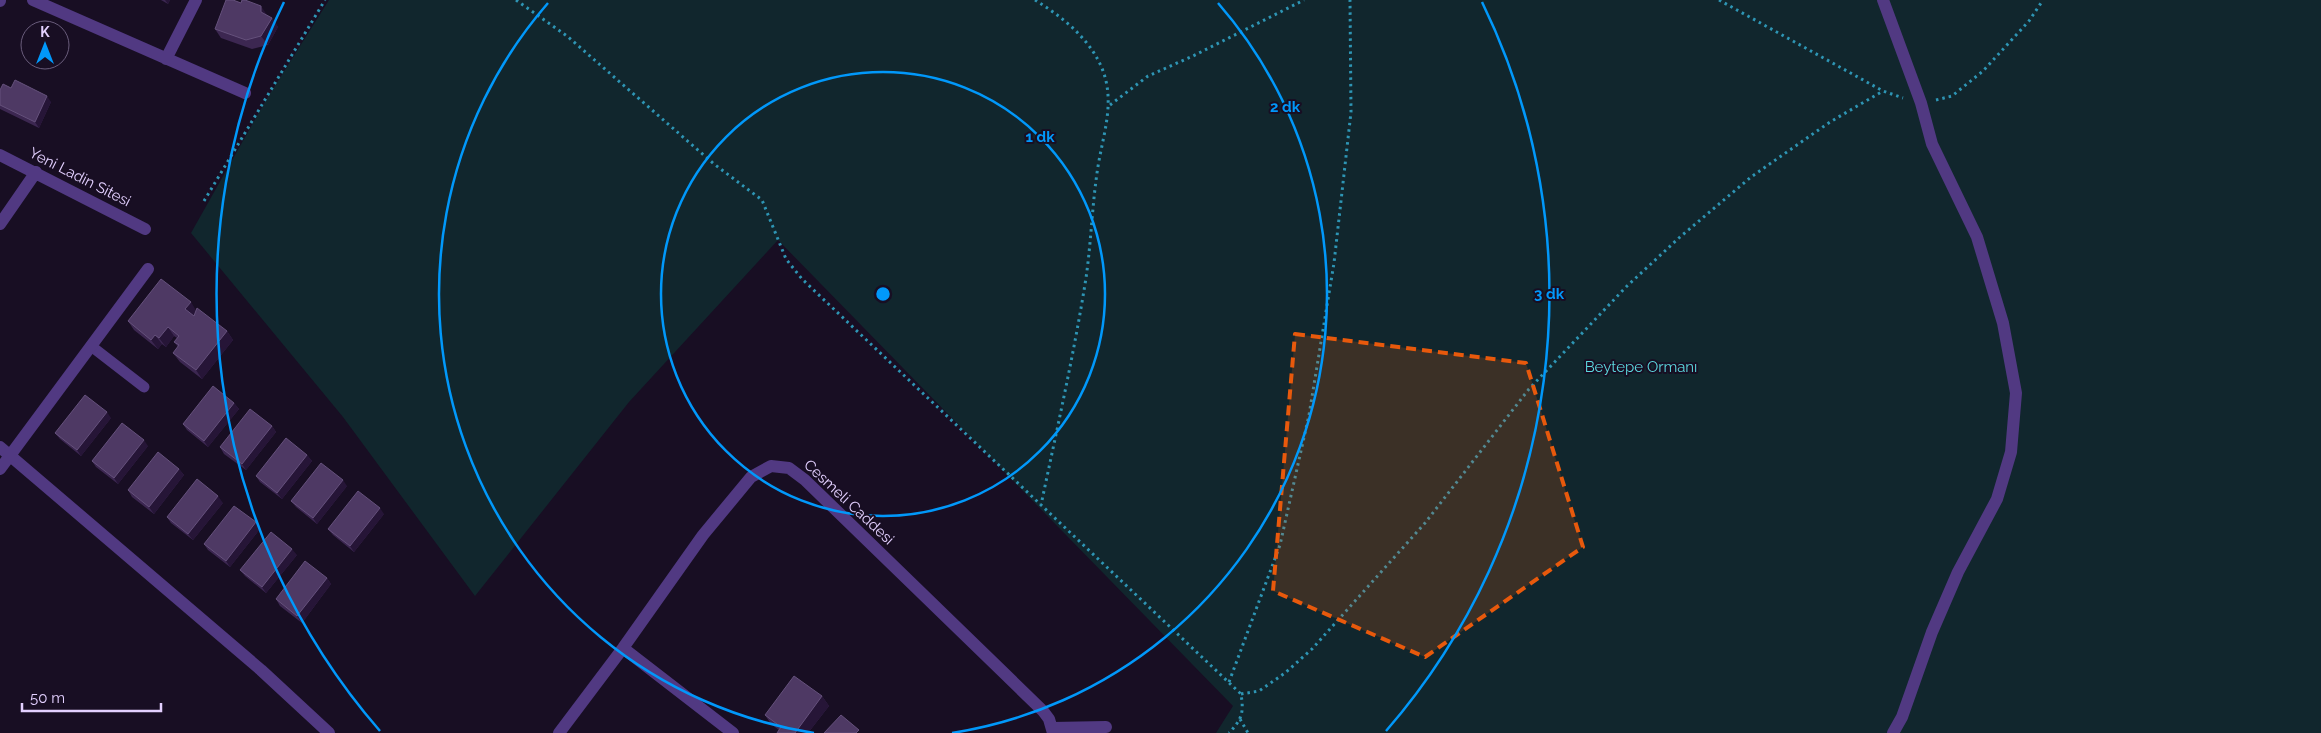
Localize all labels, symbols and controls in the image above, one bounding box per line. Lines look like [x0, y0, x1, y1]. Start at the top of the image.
north arrow [20, 20, 70, 70]
text: K [40, 24, 50, 40]
text: 2 dk [1270, 98, 1301, 116]
text: 1 dk [1025, 128, 1055, 146]
street label: Yeni Ladin Sitesi [26, 144, 134, 210]
centre of rings [874, 285, 892, 303]
text: 3 dk [1534, 285, 1565, 303]
park label: Beytepe Ormanı [1585, 358, 1697, 376]
street label: Cesmeli Caddesi [800, 456, 898, 548]
scale bar [22, 680, 161, 712]
text: 50 m [30, 689, 65, 707]

